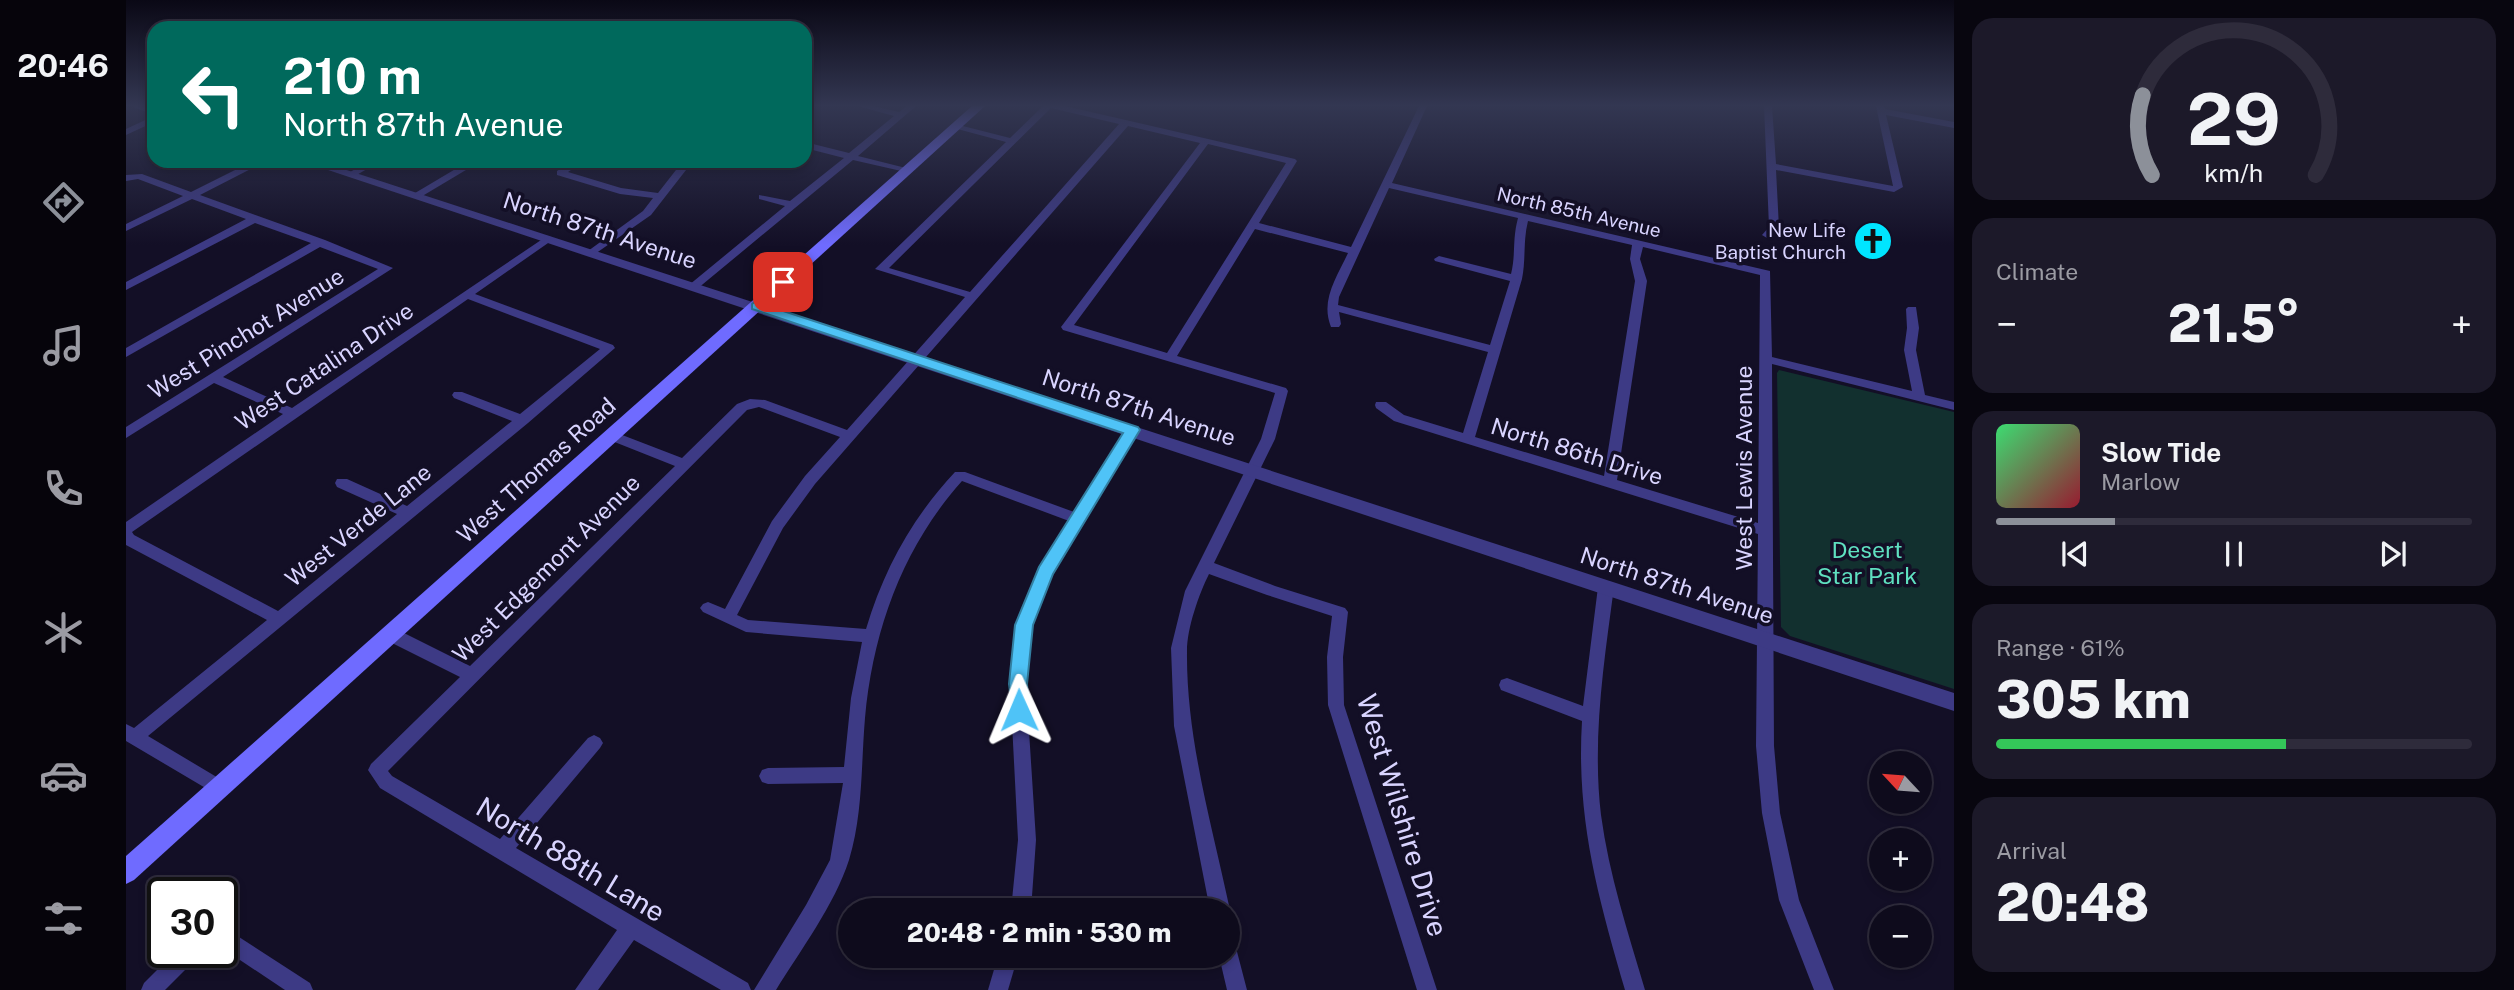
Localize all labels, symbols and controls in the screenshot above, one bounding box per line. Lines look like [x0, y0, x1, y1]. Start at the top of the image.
text: 20:46 [17, 47, 109, 84]
text: 210 m [283, 47, 422, 105]
icon: left [168, 49, 259, 140]
text: 29 [2187, 76, 2281, 161]
text: North 87th Avenue [283, 106, 564, 143]
text: km/h [2205, 158, 2263, 188]
icon: directions [39, 178, 88, 227]
street label: North 85th Avenue [1495, 182, 1663, 242]
street label: North 87th Avenue [500, 186, 700, 274]
place label: New Life Baptist Church [1715, 219, 1846, 263]
church icon: New Life Baptist Church [1852, 220, 1894, 262]
pin [753, 252, 813, 312]
text: Climate [1996, 258, 2078, 285]
street label: West Pinchot Avenue [143, 262, 349, 404]
icon: arrive [764, 263, 802, 301]
text: 21.5° [2168, 293, 2300, 354]
street label: West Catalina Drive [230, 297, 418, 435]
text: − [1996, 302, 2017, 347]
text: + [2451, 302, 2472, 347]
icon: music [39, 321, 88, 370]
street label: North 87th Avenue [1039, 363, 1239, 451]
street label: West Lewis Avenue [1730, 365, 1757, 571]
street label: West Thomas Road [451, 392, 621, 548]
street label: North 86th Drive [1488, 412, 1666, 490]
text: Slow Tide [2101, 437, 2221, 468]
street label: West Verde Lane [280, 458, 436, 592]
icon: phone [39, 464, 88, 513]
text: Marlow [2101, 468, 2180, 495]
street label: West Edgemont Avenue [447, 469, 645, 667]
icon: previous [2056, 535, 2094, 573]
icon: pause [2215, 535, 2253, 573]
icon: next [2374, 535, 2412, 573]
park label: Desert Star Park [1817, 536, 1917, 589]
street label: North 87th Avenue [1577, 541, 1777, 629]
icon: climate [39, 608, 88, 657]
text: Range · 61% [1996, 634, 2125, 661]
text: 305 km [1996, 669, 2191, 730]
position arrow [982, 673, 1056, 747]
street label: West Wilshire Drive [1350, 690, 1456, 940]
icon: car [39, 751, 88, 800]
north arrow [1869, 751, 1932, 814]
map controls [1869, 751, 1932, 968]
street label: North 88th Lane [471, 790, 671, 928]
button: + [1869, 828, 1932, 891]
text: Arrival [1996, 837, 2067, 864]
text: 20:48 [1996, 872, 2149, 933]
speed limit sign: 30 [147, 877, 238, 968]
icon: filters [39, 894, 88, 943]
button: − [1869, 905, 1932, 968]
text: 20:48 · 2 min · 530 m [907, 917, 1171, 948]

